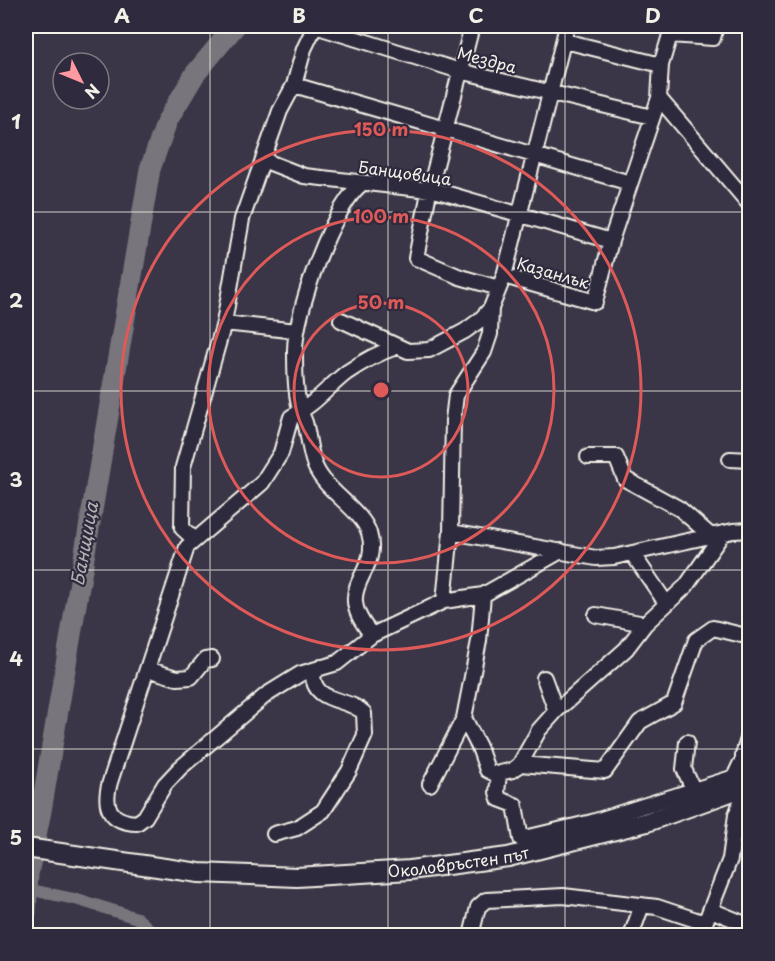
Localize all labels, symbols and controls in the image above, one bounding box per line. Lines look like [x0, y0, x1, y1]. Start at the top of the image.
text: A [114, 0, 130, 30]
text: B [292, 0, 306, 30]
text: C [468, 0, 484, 30]
text: D [645, 0, 661, 30]
street label: Мездра [455, 40, 520, 78]
north arrow [51, 51, 111, 111]
text: N [80, 79, 106, 105]
text: 1 [11, 106, 21, 136]
text: 150 m [354, 115, 408, 142]
street label: Банщовица [357, 154, 453, 190]
text: 100 m [353, 202, 409, 229]
street label: Казанлък [514, 250, 593, 294]
text: 2 [9, 285, 23, 315]
text: 50 m [358, 288, 404, 315]
centre of rings [371, 380, 391, 400]
text: 3 [9, 464, 23, 494]
water label: Банщица [63, 499, 104, 587]
text: 4 [9, 643, 23, 673]
text: 5 [10, 822, 22, 852]
street label: Околовръстен път [387, 839, 532, 882]

